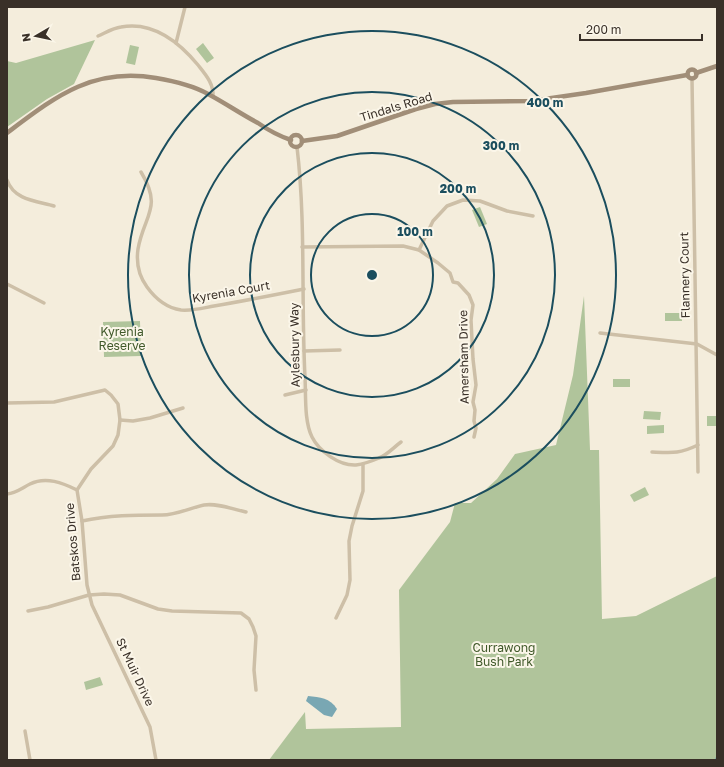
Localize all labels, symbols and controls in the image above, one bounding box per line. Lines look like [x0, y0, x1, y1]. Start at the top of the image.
north arrow [16, 16, 56, 56]
scale bar [580, 16, 702, 42]
text: 200 m [586, 22, 621, 37]
text: N [19, 32, 33, 43]
street label: Tindals Road [358, 88, 434, 125]
text: 400 m [527, 95, 563, 110]
text: 300 m [483, 138, 519, 153]
text: 200 m [440, 181, 476, 196]
text: 100 m [397, 224, 433, 239]
street label: Flannery Court [676, 231, 693, 318]
centre of rings [365, 268, 379, 282]
street label: Kyrenia Court [191, 277, 271, 306]
street label: Aylesbury Way [286, 302, 303, 388]
street label: Amersham Drive [455, 310, 472, 404]
park label: Kyrenia Reserve [99, 324, 145, 353]
street label: Batskos Drive [62, 502, 83, 582]
street label: St Muir Drive [113, 635, 158, 708]
park label: Currawong Bush Park [473, 640, 535, 669]

